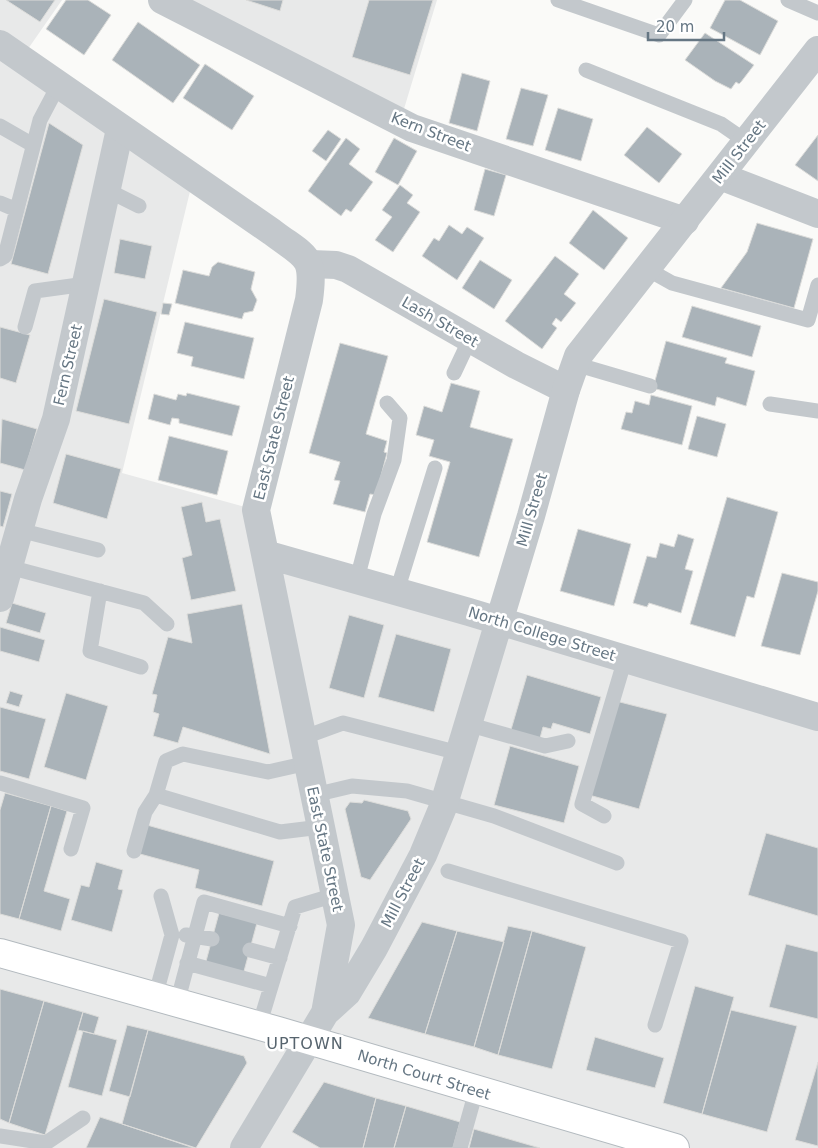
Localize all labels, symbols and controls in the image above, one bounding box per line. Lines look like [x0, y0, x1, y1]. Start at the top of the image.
scale bar [648, 10, 724, 42]
text: 20 m [656, 18, 694, 36]
street label: Kern Street [389, 109, 474, 156]
street label: Mill Street [709, 117, 769, 187]
street label: Lash Street [399, 293, 482, 351]
street label: Fern Street [50, 323, 86, 407]
street label: East State Street [250, 374, 298, 502]
street label: Mill Street [513, 471, 551, 549]
street label: North College Street [466, 603, 618, 665]
street label: East State Street [303, 785, 347, 913]
street label: Mill Street [377, 855, 429, 931]
district label: UPTOWN [266, 1034, 344, 1053]
street label: North Court Street [355, 1046, 493, 1104]

